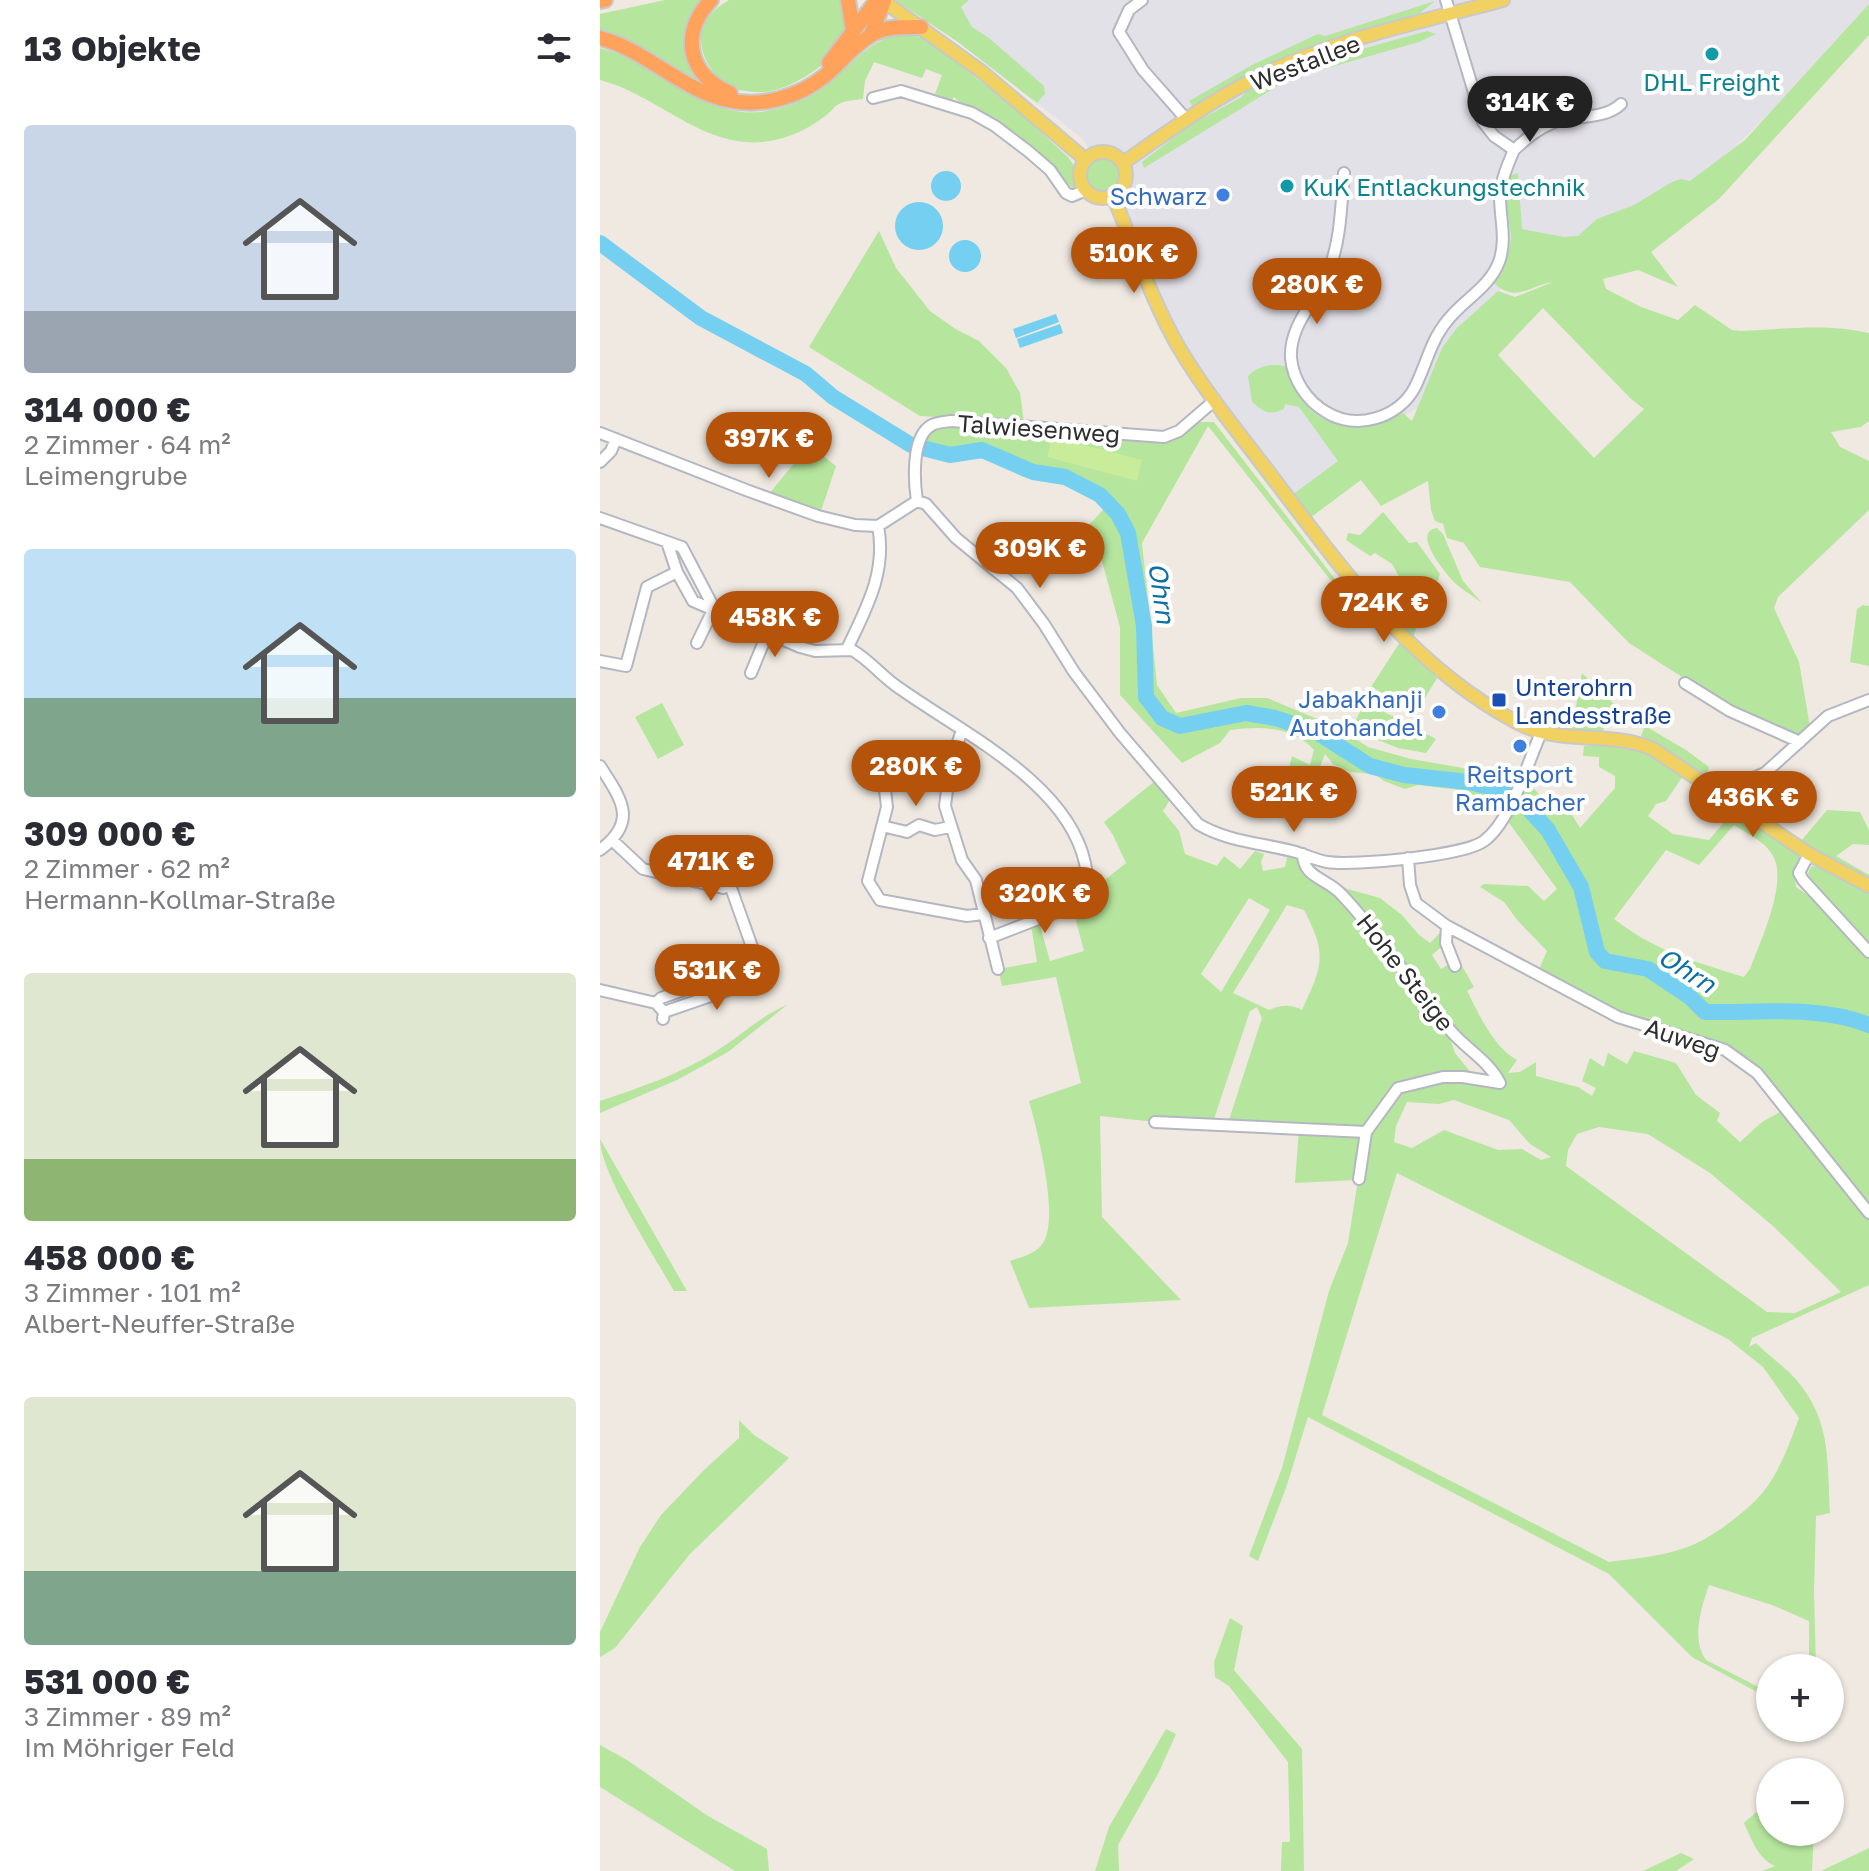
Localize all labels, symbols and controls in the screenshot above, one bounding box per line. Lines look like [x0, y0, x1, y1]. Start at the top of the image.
icon: filters [532, 26, 576, 70]
text: 13 Objekte [24, 28, 201, 68]
street label: Westallee [1246, 28, 1364, 96]
marker: DHL Freight [1703, 45, 1721, 63]
place label: DHL Freight [1643, 67, 1781, 96]
pin: 314K € [1465, 76, 1595, 144]
text: 314K € [1485, 86, 1575, 117]
place label: KuK Entlackungstechnik [1303, 172, 1586, 201]
icon: home [228, 177, 372, 321]
marker: KuK Entlackungstechnik [1278, 177, 1296, 195]
place label: Schwarz [1110, 181, 1207, 210]
marker: Schwarz [1214, 186, 1232, 204]
pin: 510K € [1069, 227, 1199, 295]
text: 510K € [1089, 237, 1179, 268]
pin: 280K € [1252, 258, 1382, 326]
text: 280K € [1270, 268, 1364, 299]
text: 314 000 € [24, 389, 191, 429]
street label: Talwiesenweg [957, 408, 1121, 448]
pin: 397K € [704, 412, 834, 480]
text: 397K € [724, 422, 814, 453]
text: 2 Zimmer · 64 m² [24, 429, 231, 460]
text: Leimengrube [24, 460, 188, 491]
pin: 309K € [975, 522, 1105, 590]
text: 309K € [994, 532, 1086, 563]
water label: Ohrn [1142, 560, 1182, 627]
pin: 724K € [1319, 576, 1449, 644]
text: 724K € [1339, 586, 1429, 617]
pin: 458K € [710, 591, 840, 659]
icon: home [228, 601, 372, 745]
text: 458K € [729, 601, 821, 632]
place label: Unterohrn Landesstraße [1515, 672, 1671, 729]
place label: Jabakhanji Autohandel [1289, 684, 1423, 741]
marker: Unterohrn Landesstraße [1490, 691, 1508, 709]
marker: Jabakhanji Autohandel [1430, 703, 1448, 721]
marker: Reitsport Rambacher [1511, 737, 1529, 755]
pin: 280K € [851, 740, 981, 808]
text: 280K € [869, 750, 963, 781]
place label: Reitsport Rambacher [1455, 759, 1585, 816]
pin: 521K € [1229, 766, 1359, 834]
pin: 436K € [1688, 771, 1818, 839]
text: 521K € [1250, 776, 1338, 807]
text: 436K € [1707, 781, 1799, 812]
text: 309 000 € [24, 813, 196, 853]
pin: 471K € [646, 835, 776, 903]
text: 471K € [667, 845, 755, 876]
text: 2 Zimmer · 62 m² [24, 853, 230, 884]
pin: 320K € [980, 867, 1110, 935]
text: 320K € [999, 877, 1091, 908]
text: Hermann-Kollmar-Straße [24, 884, 336, 915]
street label: Hohe Steige [1351, 908, 1461, 1036]
water label: Ohrn [1653, 941, 1722, 1000]
pin: 531K € [652, 944, 782, 1012]
text: 531K € [673, 954, 761, 985]
street label: Auweg [1641, 1012, 1725, 1064]
icon: home [228, 1025, 372, 1169]
text: 458 000 € [24, 1237, 195, 1277]
text: 3 Zimmer · 101 m² [24, 1277, 241, 1308]
text: Albert-Neuffer-Straße [24, 1308, 295, 1339]
icon: home [228, 1449, 372, 1593]
map controls [1756, 1654, 1844, 1846]
button: + [1756, 1654, 1844, 1742]
text: 531 000 € [24, 1661, 190, 1701]
text: 3 Zimmer · 89 m² [24, 1701, 231, 1732]
text: Im Möhriger Feld [24, 1732, 235, 1763]
button: − [1756, 1758, 1844, 1846]

